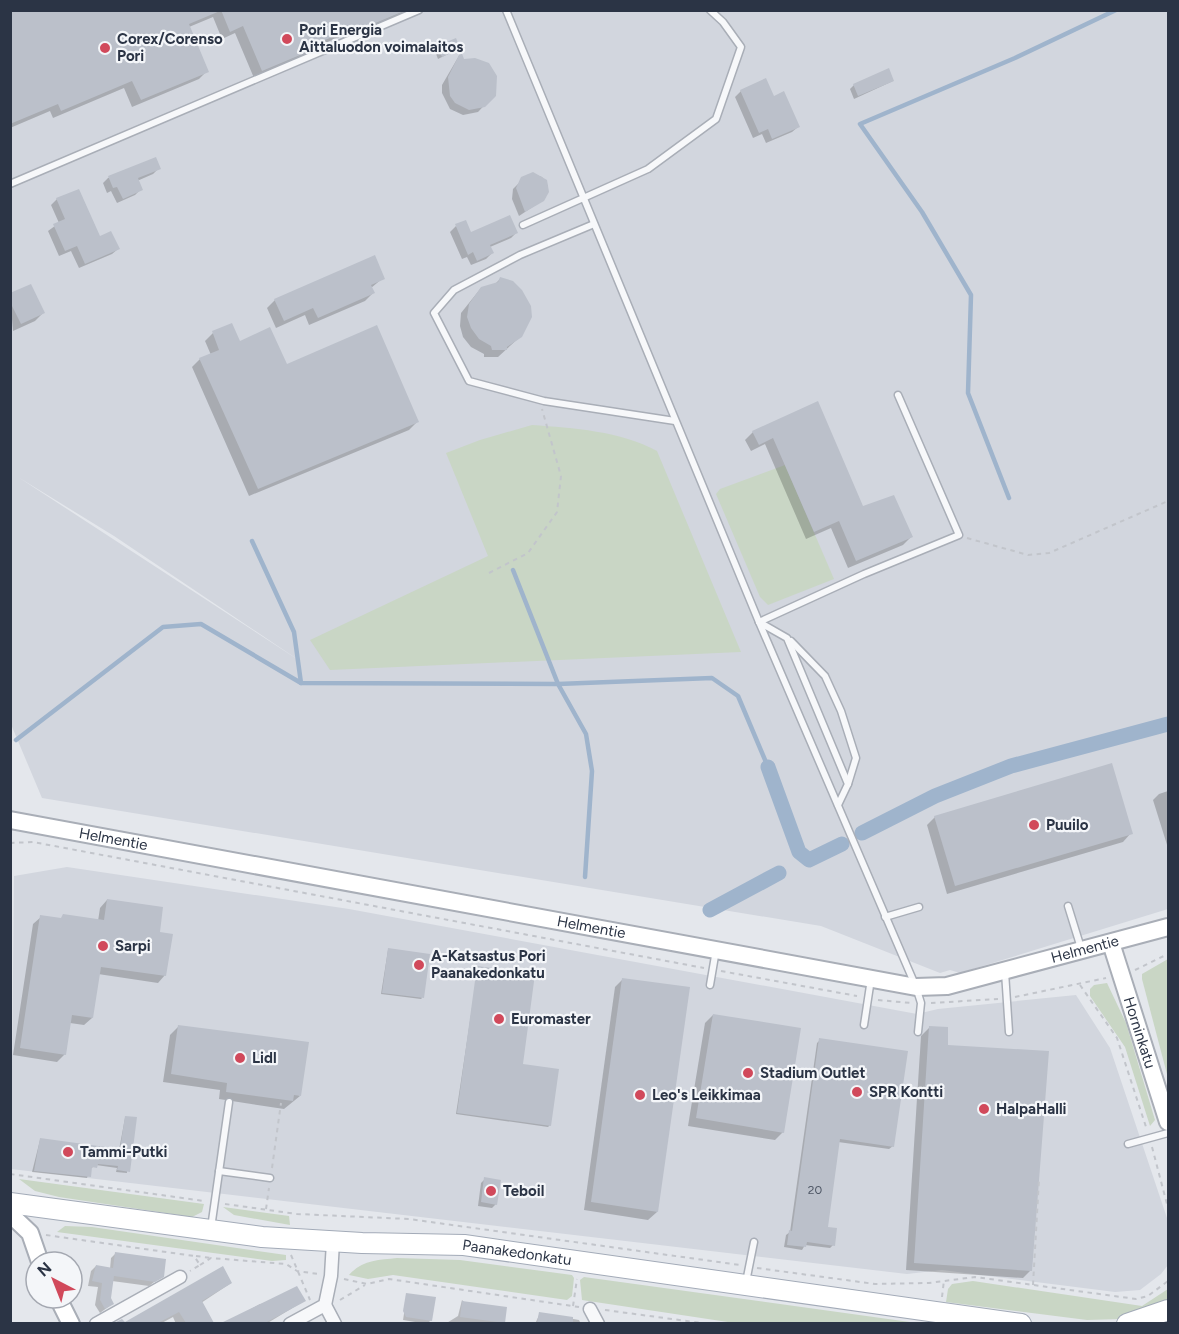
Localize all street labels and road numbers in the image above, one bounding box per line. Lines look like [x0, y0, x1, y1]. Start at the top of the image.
street label: Helmentie [77, 824, 149, 854]
street label: Helmentie [555, 912, 627, 942]
street label: Helmentie [1049, 932, 1121, 967]
street label: Horninkatu [1120, 995, 1159, 1071]
street label: Paanakedonkatu [461, 1236, 573, 1269]

